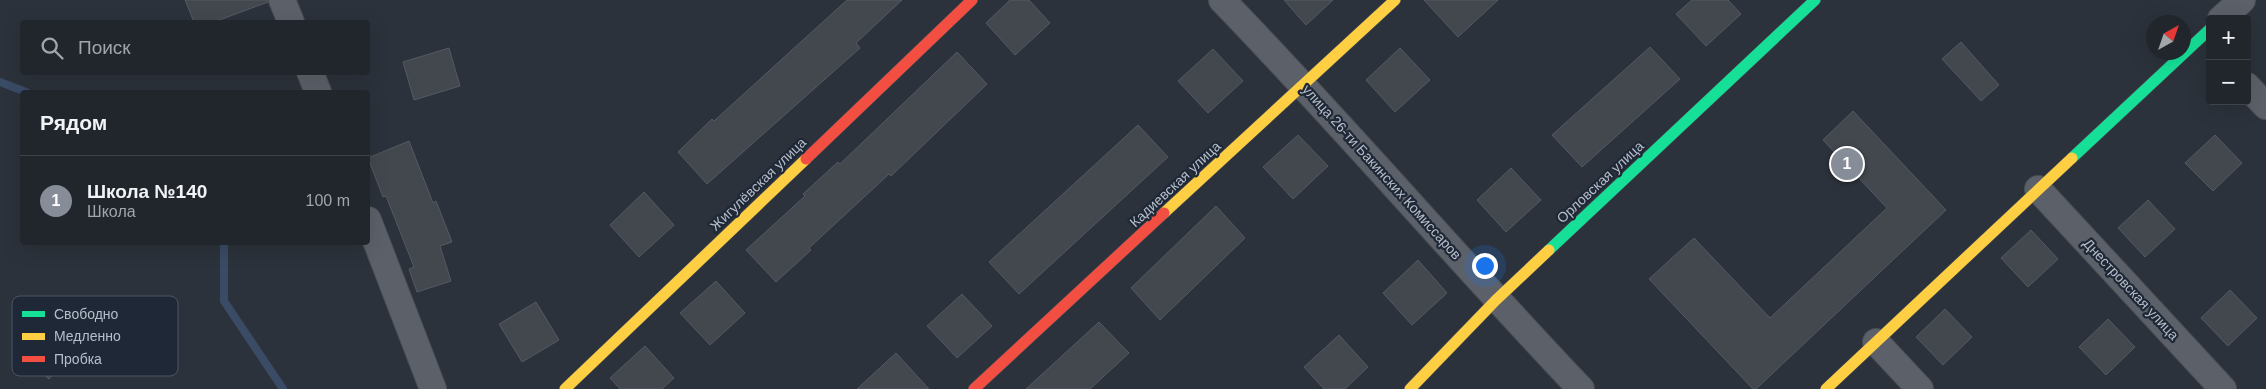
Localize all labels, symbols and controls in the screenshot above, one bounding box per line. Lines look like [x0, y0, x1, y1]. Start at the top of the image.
north arrow [2146, 15, 2191, 60]
map controls [2206, 15, 2251, 105]
button: + [2206, 15, 2251, 60]
search box [20, 20, 370, 75]
icon: search [38, 34, 66, 62]
text: Поиск [78, 37, 131, 58]
button: − [2206, 60, 2251, 105]
street label: улица 26-ти Бакинских Комиссаров [1299, 81, 1465, 263]
text: Рядом [40, 111, 107, 134]
street label: Жигулёвская улица [707, 134, 809, 234]
street label: Кадиевская улица [1126, 138, 1224, 230]
street label: Орловская улица [1553, 138, 1647, 226]
pin: 1 [1831, 145, 1863, 183]
text: Школа №140 [87, 181, 207, 202]
text: 1 [52, 192, 60, 209]
text: 100 m [306, 192, 350, 209]
text: Школа [87, 203, 136, 220]
street label: Днестровская улица [2080, 235, 2182, 343]
your location [1472, 253, 1498, 279]
legend [12, 296, 178, 376]
text: Свободно [54, 306, 119, 322]
text: Медленно [54, 328, 121, 344]
text: Пробка [54, 351, 102, 367]

